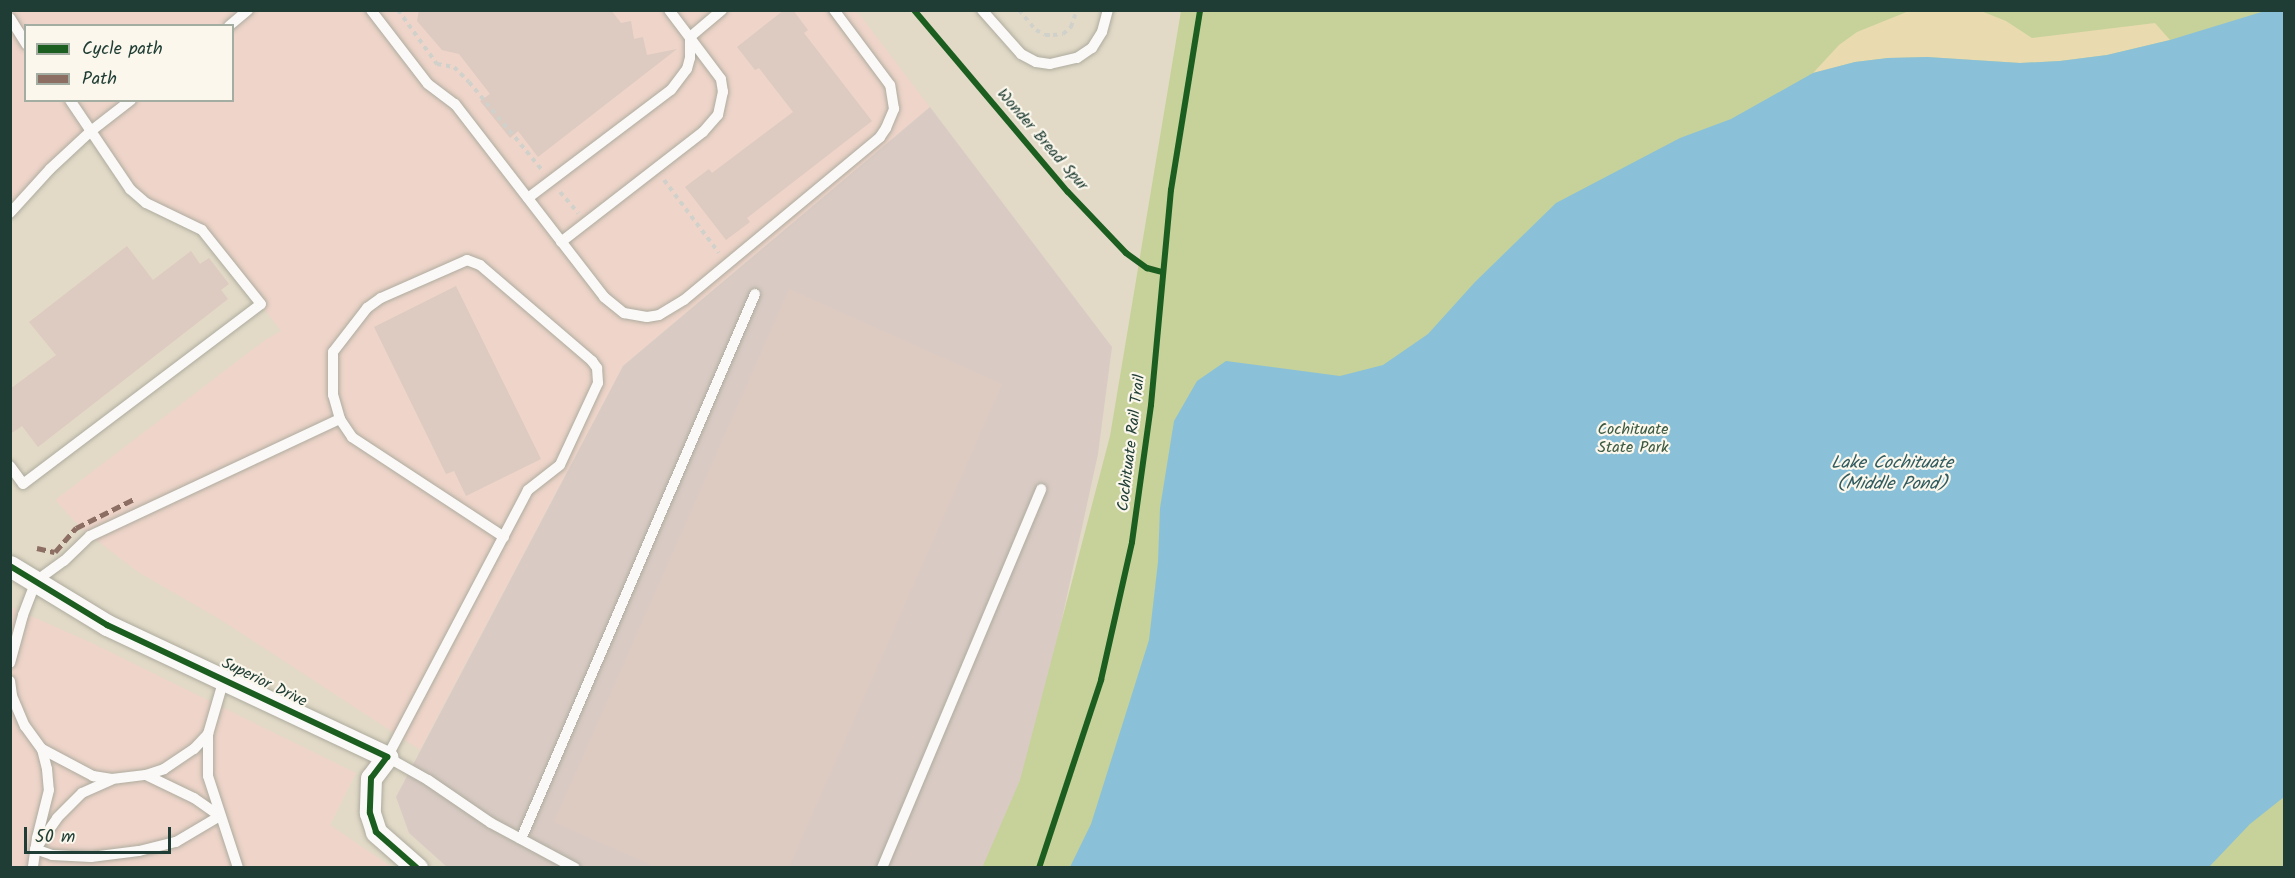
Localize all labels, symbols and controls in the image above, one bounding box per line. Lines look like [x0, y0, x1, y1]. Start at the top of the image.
legend [24, 24, 234, 102]
text: Cycle path [82, 35, 163, 64]
text: Path [82, 65, 117, 94]
street label: Wonder Bread Spur [992, 85, 1092, 195]
street label: Cochituate Rail Trail [1114, 374, 1150, 512]
park label: Cochituate State Park [1597, 420, 1669, 458]
water label: Lake Cochituate (Middle Pond) [1831, 454, 1953, 496]
street label: Superior Drive [218, 654, 310, 712]
scale bar [27, 815, 174, 853]
text: 50 m [35, 823, 75, 852]

